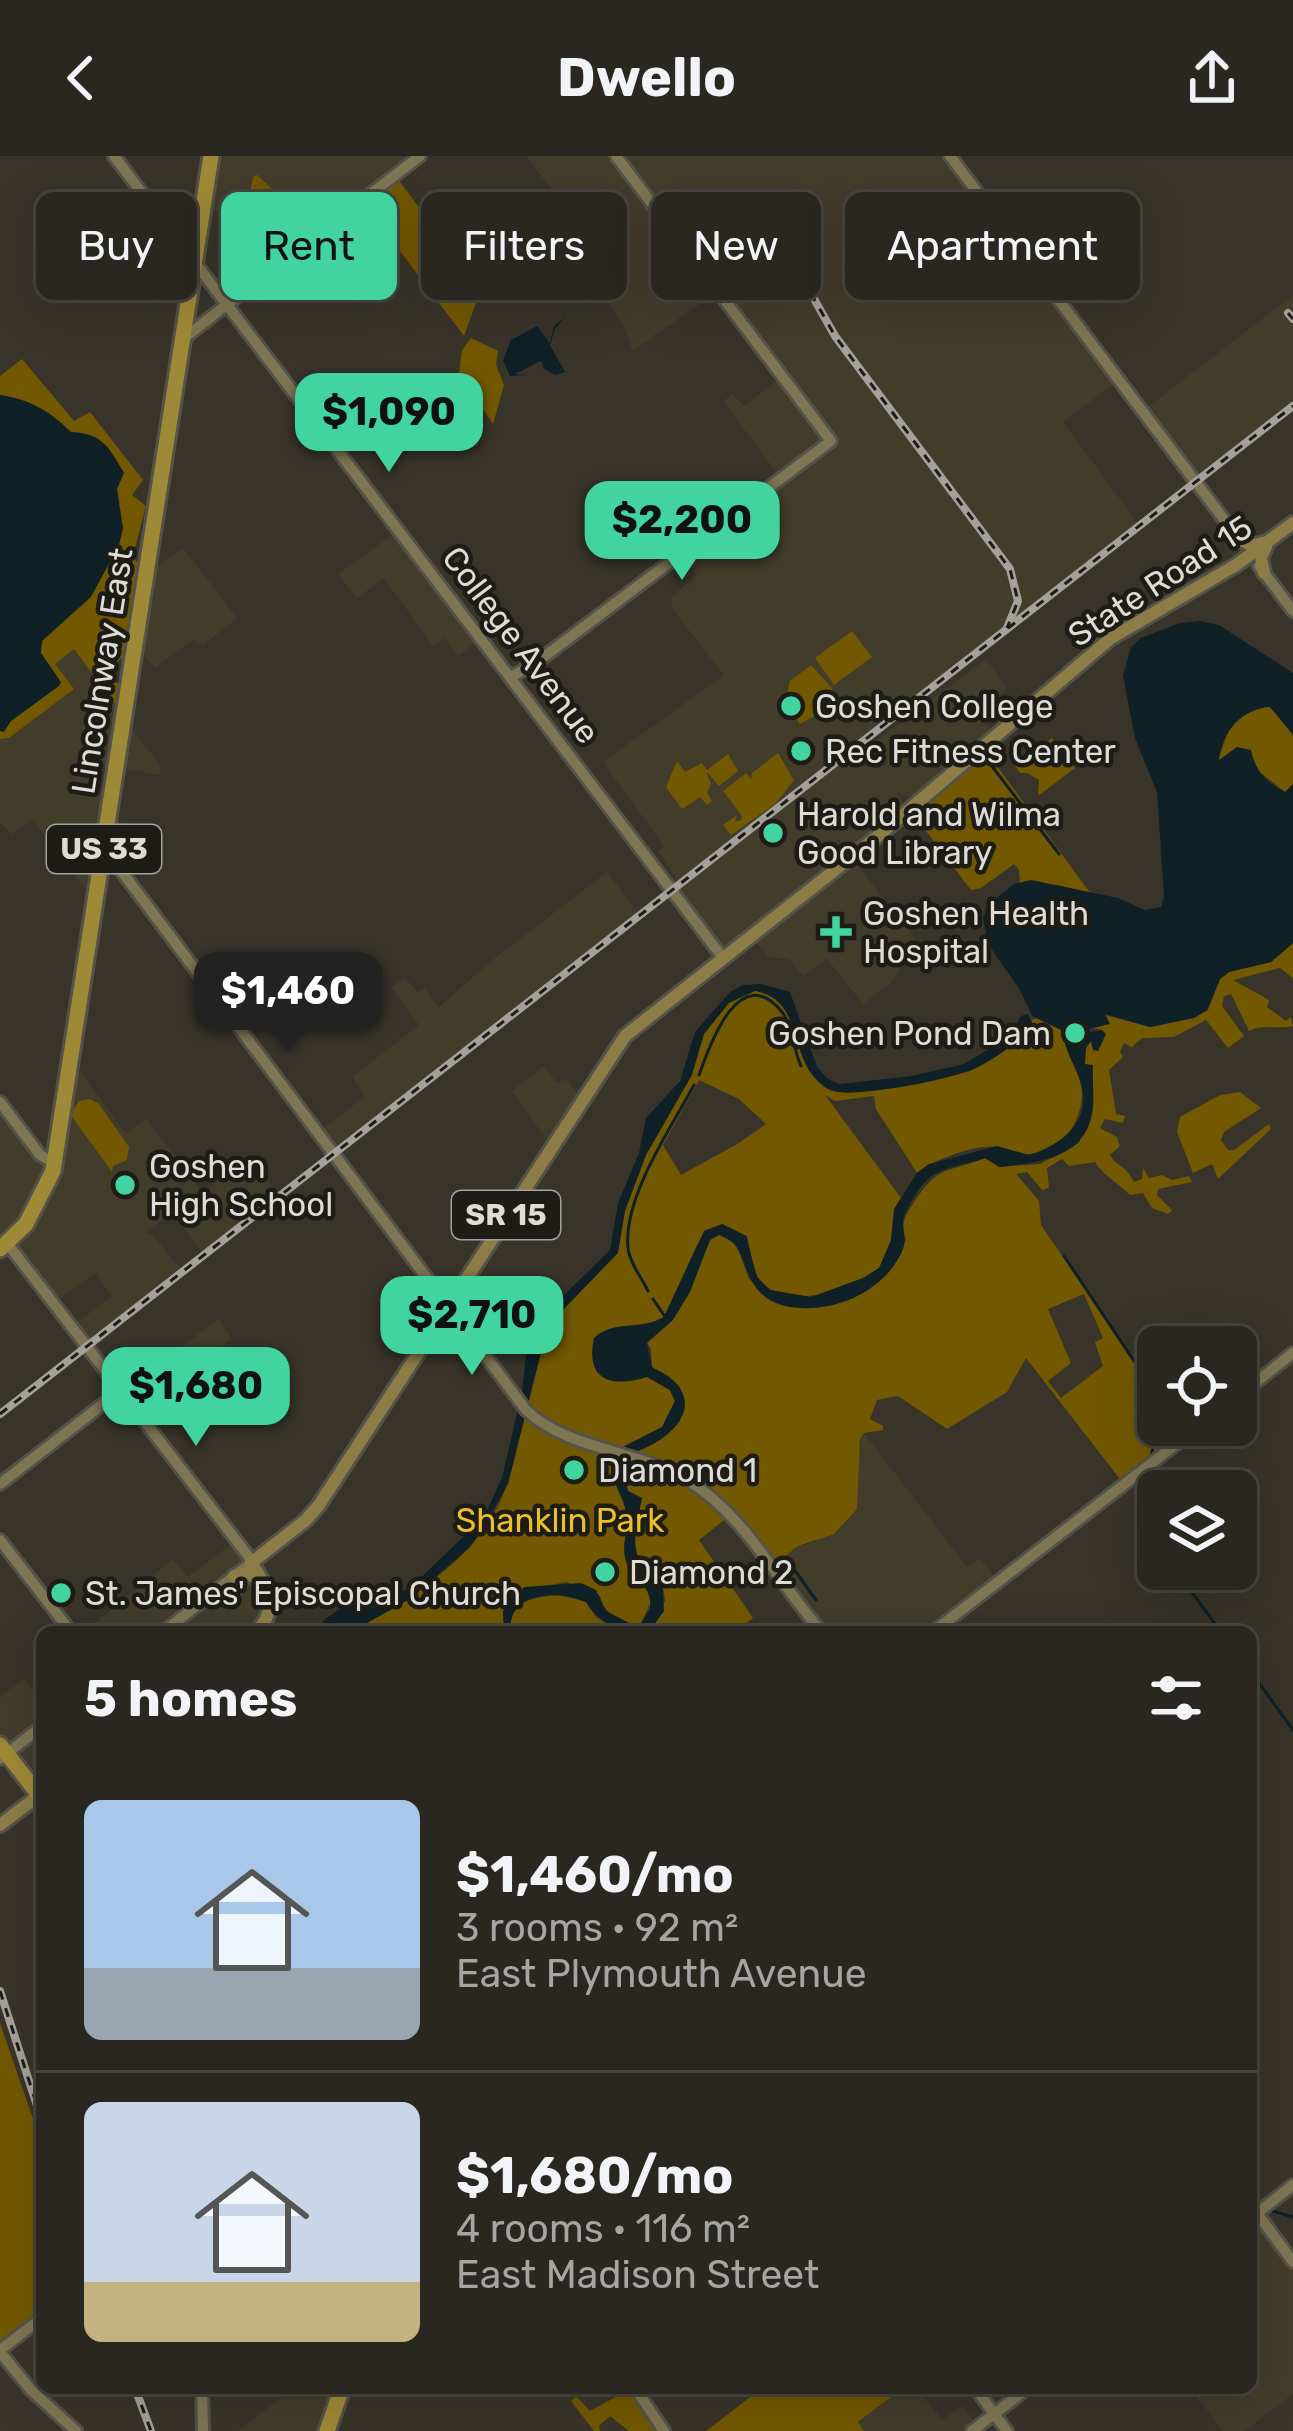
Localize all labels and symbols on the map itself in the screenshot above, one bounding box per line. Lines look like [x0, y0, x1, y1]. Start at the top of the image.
pin: $1,090 [291, 373, 487, 475]
pin: $2,200 [584, 481, 780, 583]
street label: State Road 15 [1061, 507, 1259, 655]
street label: College Avenue [434, 539, 608, 751]
street label: Lincolnway East [63, 545, 141, 797]
place label: Goshen College [815, 687, 1054, 726]
marker: Goshen College [778, 693, 804, 719]
place label: Rec Fitness Center [825, 732, 1116, 771]
marker: Rec Fitness Center [788, 738, 814, 764]
place label: Harold and Wilma Good Library [797, 795, 1061, 872]
marker: Harold and Wilma Good Library [760, 820, 786, 846]
road number: US 33 [47, 825, 161, 873]
place label: Goshen Health Hospital [863, 894, 1089, 971]
marker: Goshen Health Hospital [820, 916, 852, 948]
pin: $1,460 [190, 952, 386, 1054]
place label: Goshen Pond Dam [768, 1014, 1051, 1053]
marker: Goshen Pond Dam [1062, 1020, 1088, 1046]
place label: Goshen High School [149, 1147, 333, 1224]
marker: Goshen High School [112, 1172, 138, 1198]
road number: SR 15 [452, 1191, 560, 1239]
pin: $2,710 [374, 1276, 570, 1378]
pin: $1,680 [98, 1347, 294, 1449]
place label: Diamond 1 [598, 1451, 757, 1490]
marker: Diamond 1 [561, 1457, 587, 1483]
park label: Shanklin Park [456, 1501, 664, 1540]
place label: Diamond 2 [629, 1553, 793, 1592]
marker: Diamond 2 [592, 1559, 618, 1585]
place label: St. James' Episcopal Church [85, 1574, 521, 1613]
marker: St. James' Episcopal Church [48, 1580, 74, 1606]

